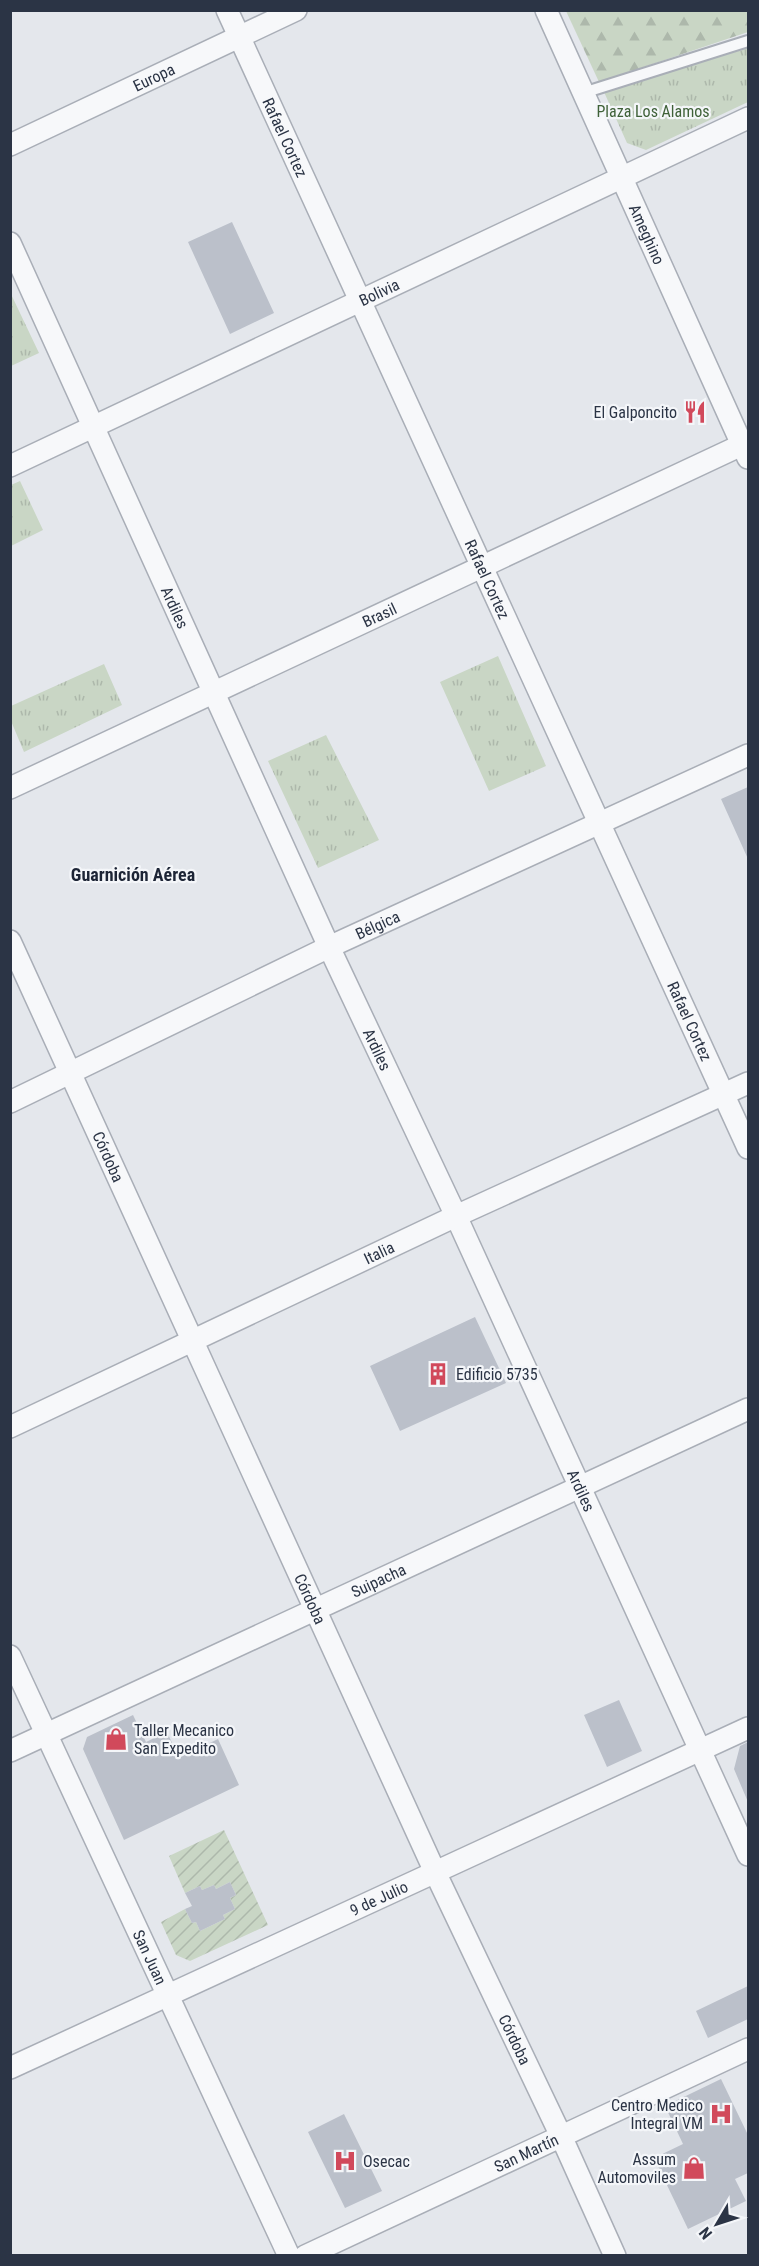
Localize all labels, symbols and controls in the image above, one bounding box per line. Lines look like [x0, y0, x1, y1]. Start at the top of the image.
street label: Europa [130, 59, 178, 95]
street label: Rafael Cortez [259, 95, 312, 180]
park label: Plaza Los Alamos [596, 102, 710, 121]
street label: Ameghino [625, 201, 669, 267]
street label: Bolivia [356, 274, 402, 310]
restaurant icon: El Galponcito [682, 399, 708, 425]
place label: El Galponcito [594, 403, 677, 422]
street label: Rafael Cortez [461, 536, 514, 622]
street label: Ardiles [157, 583, 193, 631]
street label: Brasil [359, 599, 400, 631]
district label: Guarnición Aérea [71, 864, 195, 885]
street label: Bélgica [352, 906, 403, 943]
street label: Rafael Cortez [663, 978, 716, 1064]
street label: Ardiles [359, 1025, 395, 1073]
street label: Córdoba [89, 1128, 128, 1185]
street label: Italia [361, 1237, 397, 1268]
building icon: Edificio 5735 [425, 1361, 451, 1387]
place label: Edificio 5735 [456, 1365, 538, 1384]
street label: Ardiles [564, 1466, 599, 1514]
street label: Suipacha [348, 1559, 409, 1601]
street label: Córdoba [291, 1570, 330, 1627]
place label: Taller Mecanico San Expedito [134, 1721, 234, 1758]
shop icon: Taller Mecanico San Expedito [103, 1726, 129, 1752]
street label: 9 de Julio [347, 1877, 411, 1920]
street label: San Juan [129, 1927, 171, 1987]
street label: Córdoba [495, 2011, 535, 2068]
place label: Centro Medico Integral VM [611, 2096, 703, 2133]
hospital icon: Centro Medico Integral VM [708, 2101, 734, 2127]
street label: San Martín [491, 2130, 561, 2176]
hospital icon: Osecac [332, 2148, 358, 2174]
place label: Assum Automoviles [598, 2150, 676, 2187]
place label: Osecac [363, 2152, 410, 2171]
shop icon: Assum Automoviles [681, 2155, 707, 2181]
north arrow [687, 2194, 747, 2254]
text: N [695, 2223, 716, 2243]

